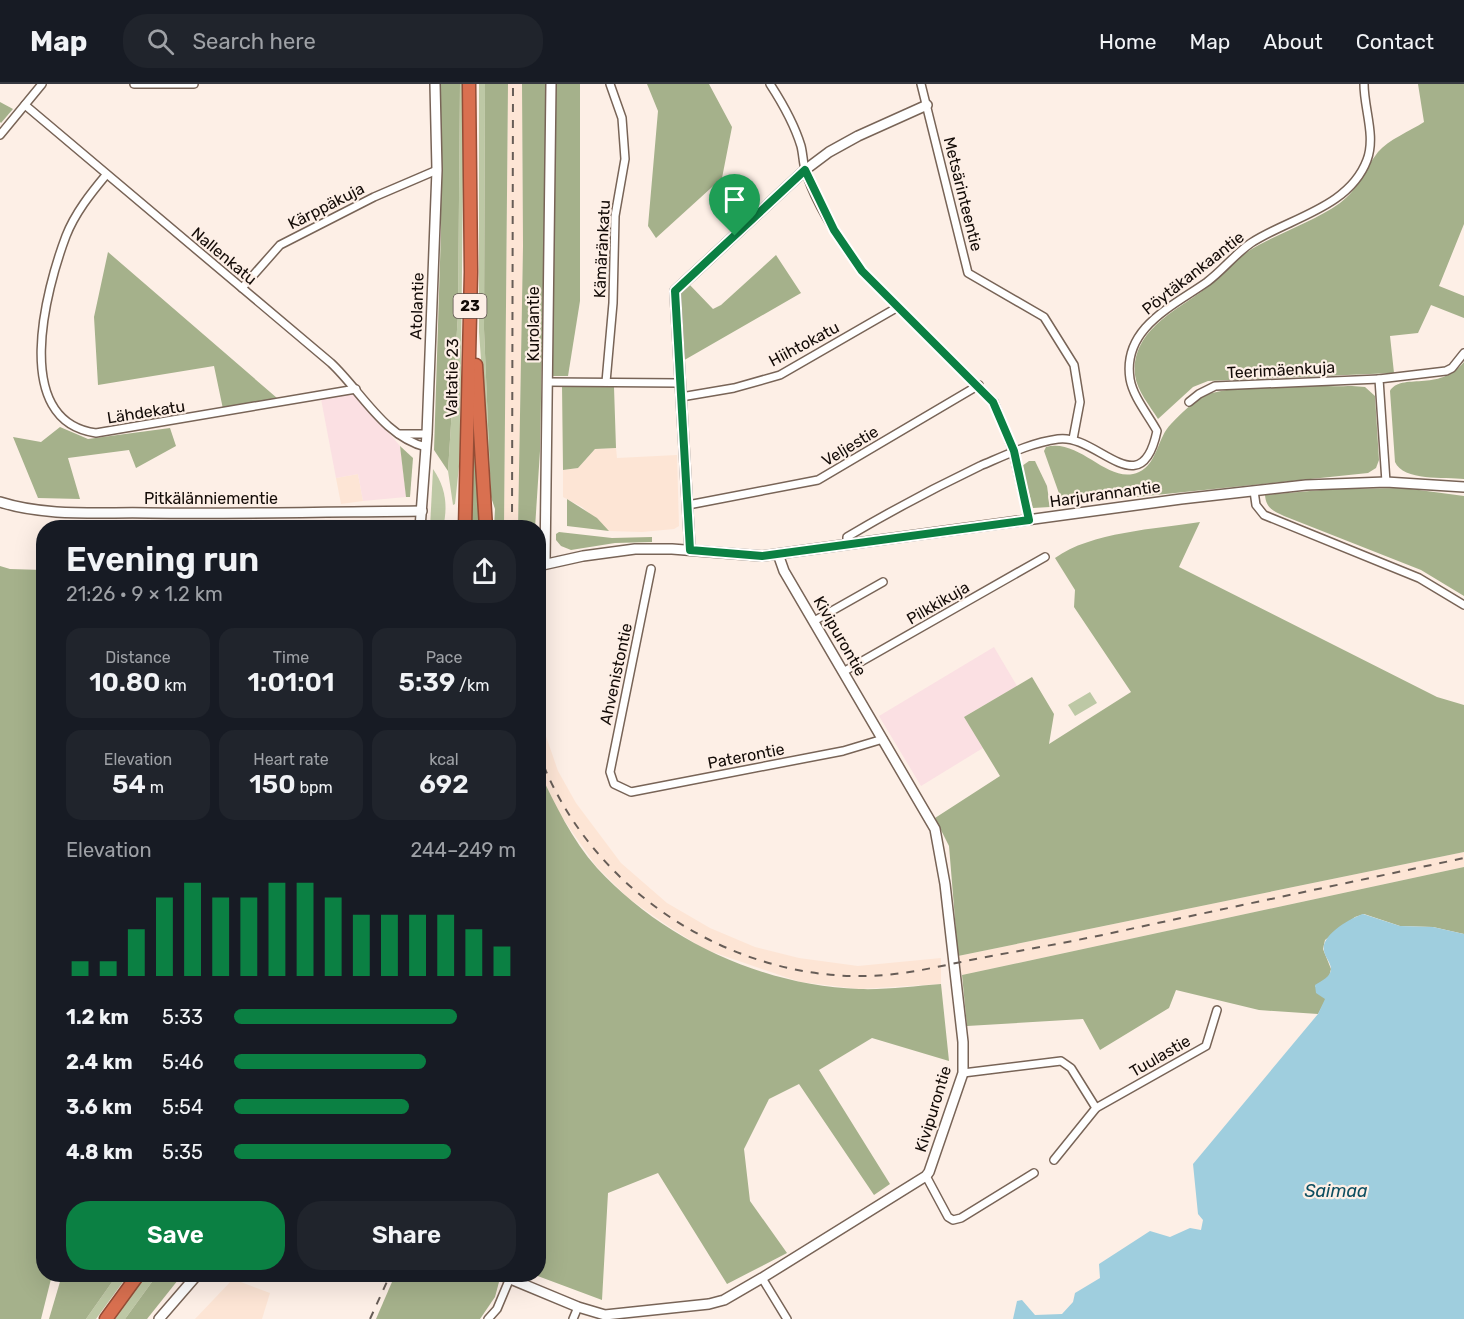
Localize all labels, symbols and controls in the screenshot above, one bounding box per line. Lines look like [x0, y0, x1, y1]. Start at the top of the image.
search box [123, 14, 543, 68]
text: Map [30, 25, 87, 58]
icon: search [144, 25, 177, 58]
text: Search here [192, 28, 316, 55]
text: Home [1099, 29, 1156, 54]
text: Map [1189, 29, 1230, 54]
text: About [1263, 29, 1323, 54]
text: Contact [1356, 29, 1434, 54]
street label: Metsärinteentie [940, 135, 986, 253]
pin [709, 174, 760, 236]
street label: Kärppäkuja [285, 179, 367, 233]
icon: arrive [718, 183, 751, 216]
street label: Kämäränkatu [590, 199, 614, 299]
street label: Nallenkatu [188, 223, 260, 289]
street label: Pöytäkankaantie [1138, 227, 1248, 319]
street label: Atolantie [406, 272, 428, 340]
street label: Kurolantie [524, 286, 543, 362]
road number: 23 [454, 294, 486, 318]
street label: Hiihtokatu [766, 318, 842, 370]
street label: Valtatie 23 [442, 338, 462, 418]
street label: Teerimäenkuja [1226, 358, 1336, 382]
street label: Lähdekatu [106, 396, 186, 428]
street label: Veljestie [818, 422, 882, 470]
street label: Harjurannantie [1048, 477, 1162, 511]
street label: Pitkälänniementie [144, 489, 278, 508]
text: Evening run [66, 540, 259, 579]
button: share [453, 540, 516, 603]
street label: Pilkkikuja [903, 577, 973, 629]
text: 21:26 · 9 × 1.2 km [66, 582, 223, 606]
street label: Kivipurontie [809, 593, 871, 679]
street label: Ahvenistontie [596, 621, 636, 727]
text: Distance [105, 648, 171, 667]
text: Time [273, 648, 309, 667]
text: Pace [426, 648, 462, 667]
text: 10.80 [89, 667, 160, 698]
text: 1:01:01 [248, 667, 334, 698]
text: 5:39 [398, 667, 455, 698]
text: km [160, 676, 187, 695]
text: /km [455, 676, 490, 695]
street label: Paterontie [706, 739, 786, 773]
text: Elevation [104, 750, 172, 769]
text: Heart rate [253, 750, 329, 769]
text: kcal [429, 750, 459, 769]
text: 54 [112, 769, 146, 800]
text: 150 [249, 769, 296, 800]
text: 692 [419, 769, 469, 800]
text: m [146, 778, 164, 797]
text: bpm [296, 778, 333, 797]
text: Elevation [66, 838, 152, 862]
text: 244–249 m [411, 838, 516, 862]
text: 1.2 km [66, 1005, 129, 1029]
text: 5:33 [162, 1005, 203, 1029]
street label: Tuulastie [1126, 1031, 1194, 1081]
text: 2.4 km [66, 1050, 132, 1074]
text: 5:46 [162, 1050, 203, 1074]
street label: Kivipurontie [911, 1064, 955, 1154]
text: 3.6 km [66, 1095, 132, 1119]
text: 5:54 [162, 1095, 203, 1119]
text: 4.8 km [66, 1140, 133, 1164]
text: 5:35 [162, 1140, 203, 1164]
water label: Saimaa [1304, 1180, 1368, 1202]
button: Save [66, 1201, 285, 1270]
button: Share [297, 1201, 516, 1270]

